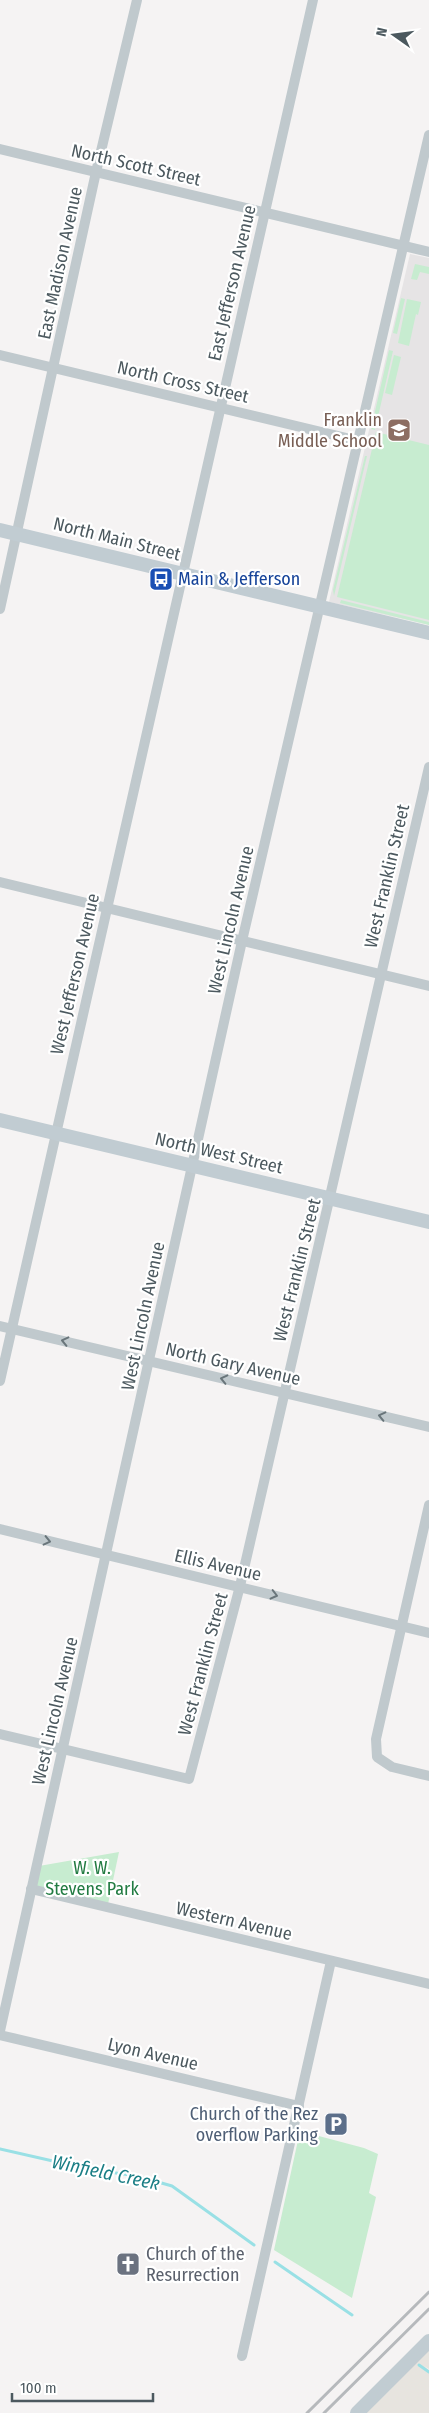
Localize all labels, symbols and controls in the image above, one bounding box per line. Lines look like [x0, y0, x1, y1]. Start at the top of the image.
north arrow [369, 10, 419, 60]
text: N [373, 26, 391, 38]
street label: North Scott Street [69, 139, 203, 191]
street label: East Madison Avenue [33, 185, 87, 341]
street label: East Jefferson Avenue [203, 203, 261, 363]
street label: North Cross Street [115, 356, 251, 408]
place label: Franklin Middle School [278, 409, 382, 452]
school or university icon: Franklin Middle School [386, 417, 412, 443]
street label: North Main Street [51, 513, 183, 565]
bus stop icon: Main & Jefferson [148, 566, 174, 592]
place label: Main & Jefferson [178, 568, 300, 590]
street label: West Franklin Street [360, 802, 414, 950]
street label: West Lincoln Avenue [203, 844, 259, 996]
street label: West Jefferson Avenue [46, 891, 104, 1057]
street label: North West Street [153, 1128, 285, 1178]
street label: West Franklin Street [269, 1196, 325, 1344]
street label: West Lincoln Avenue [117, 1240, 170, 1392]
one-way arrow [61, 1336, 70, 1347]
street label: North Gary Avenue [163, 1338, 303, 1390]
one-way arrow [219, 1374, 228, 1385]
one-way arrow [377, 1411, 386, 1422]
one-way arrow [43, 1535, 52, 1546]
street label: Ellis Avenue [172, 1544, 264, 1586]
one-way arrow [269, 1589, 278, 1600]
street label: West Franklin Street [173, 1590, 233, 1738]
street label: West Lincoln Avenue [27, 1635, 83, 1787]
park label: W. W. Stevens Park [45, 1857, 139, 1900]
street label: Western Avenue [174, 1897, 294, 1945]
street label: Lyon Avenue [106, 2033, 200, 2075]
place label: Church of the Rez overflow Parking [190, 2103, 319, 2146]
parking icon: Church of the Rez overflow Parking [323, 2111, 349, 2137]
water label: Winfield Creek [50, 2150, 162, 2195]
place label: Church of the Resurrection [146, 2243, 245, 2286]
church icon: Church of the Resurrection [115, 2251, 141, 2277]
scale bar [12, 2370, 154, 2402]
text: 100 m [20, 2379, 57, 2397]

